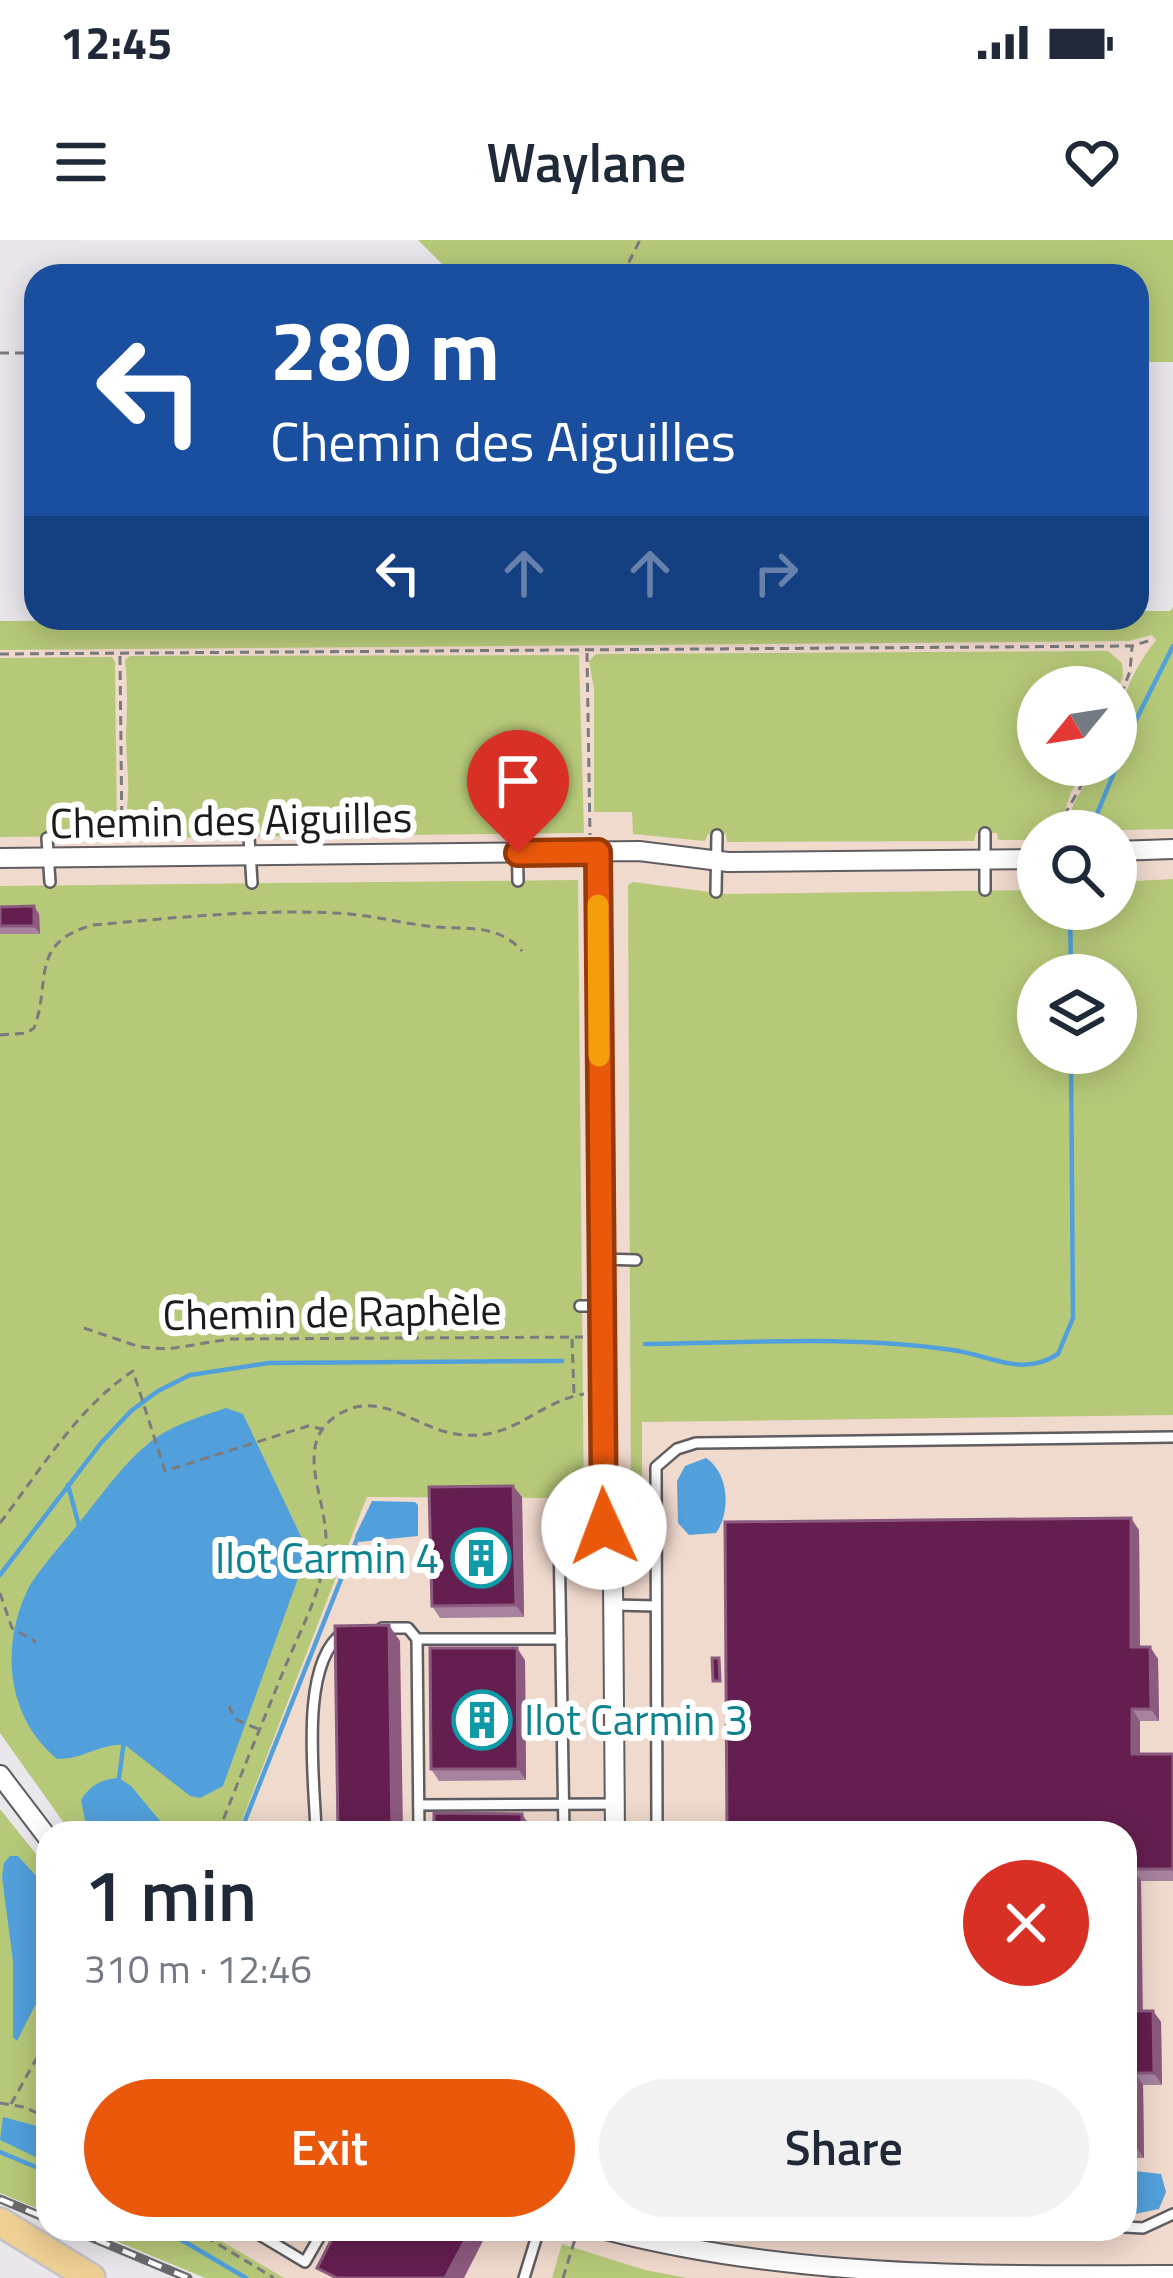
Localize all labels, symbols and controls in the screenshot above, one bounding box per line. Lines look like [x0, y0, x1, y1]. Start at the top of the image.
text: 12:45 [60, 8, 172, 76]
text: Waylane [487, 121, 686, 203]
icon: menu [48, 129, 114, 195]
icon: heart [1059, 129, 1125, 195]
text: 280 m [270, 285, 500, 413]
icon: left [72, 312, 228, 468]
text: Chemin des Aiguilles [270, 400, 736, 482]
icon: left [365, 540, 431, 606]
icon: ahead [491, 540, 557, 606]
icon: ahead [617, 540, 683, 606]
icon: right [743, 540, 809, 606]
north arrow [1017, 666, 1137, 786]
map controls [1017, 666, 1137, 1074]
pin [467, 730, 569, 853]
icon: arrive [485, 748, 551, 814]
street label: Chemin des Aiguilles [49, 784, 413, 854]
button: search [1017, 810, 1137, 930]
button: layers [1017, 954, 1137, 1074]
street label: Chemin de Raphèle [162, 1276, 502, 1346]
position arrow [541, 1464, 667, 1590]
place label: Ilot Carmin 4 [215, 1525, 439, 1589]
building icon: Ilot Carmin 4 [450, 1527, 512, 1589]
place label: Ilot Carmin 3 [524, 1687, 748, 1751]
building icon: Ilot Carmin 3 [451, 1689, 513, 1751]
text: 1 min [84, 1839, 257, 1949]
button: close [963, 1860, 1089, 1986]
text: 310 m · 12:46 [84, 1939, 312, 1998]
button: Exit [84, 2079, 575, 2217]
button: Share [599, 2079, 1089, 2217]

